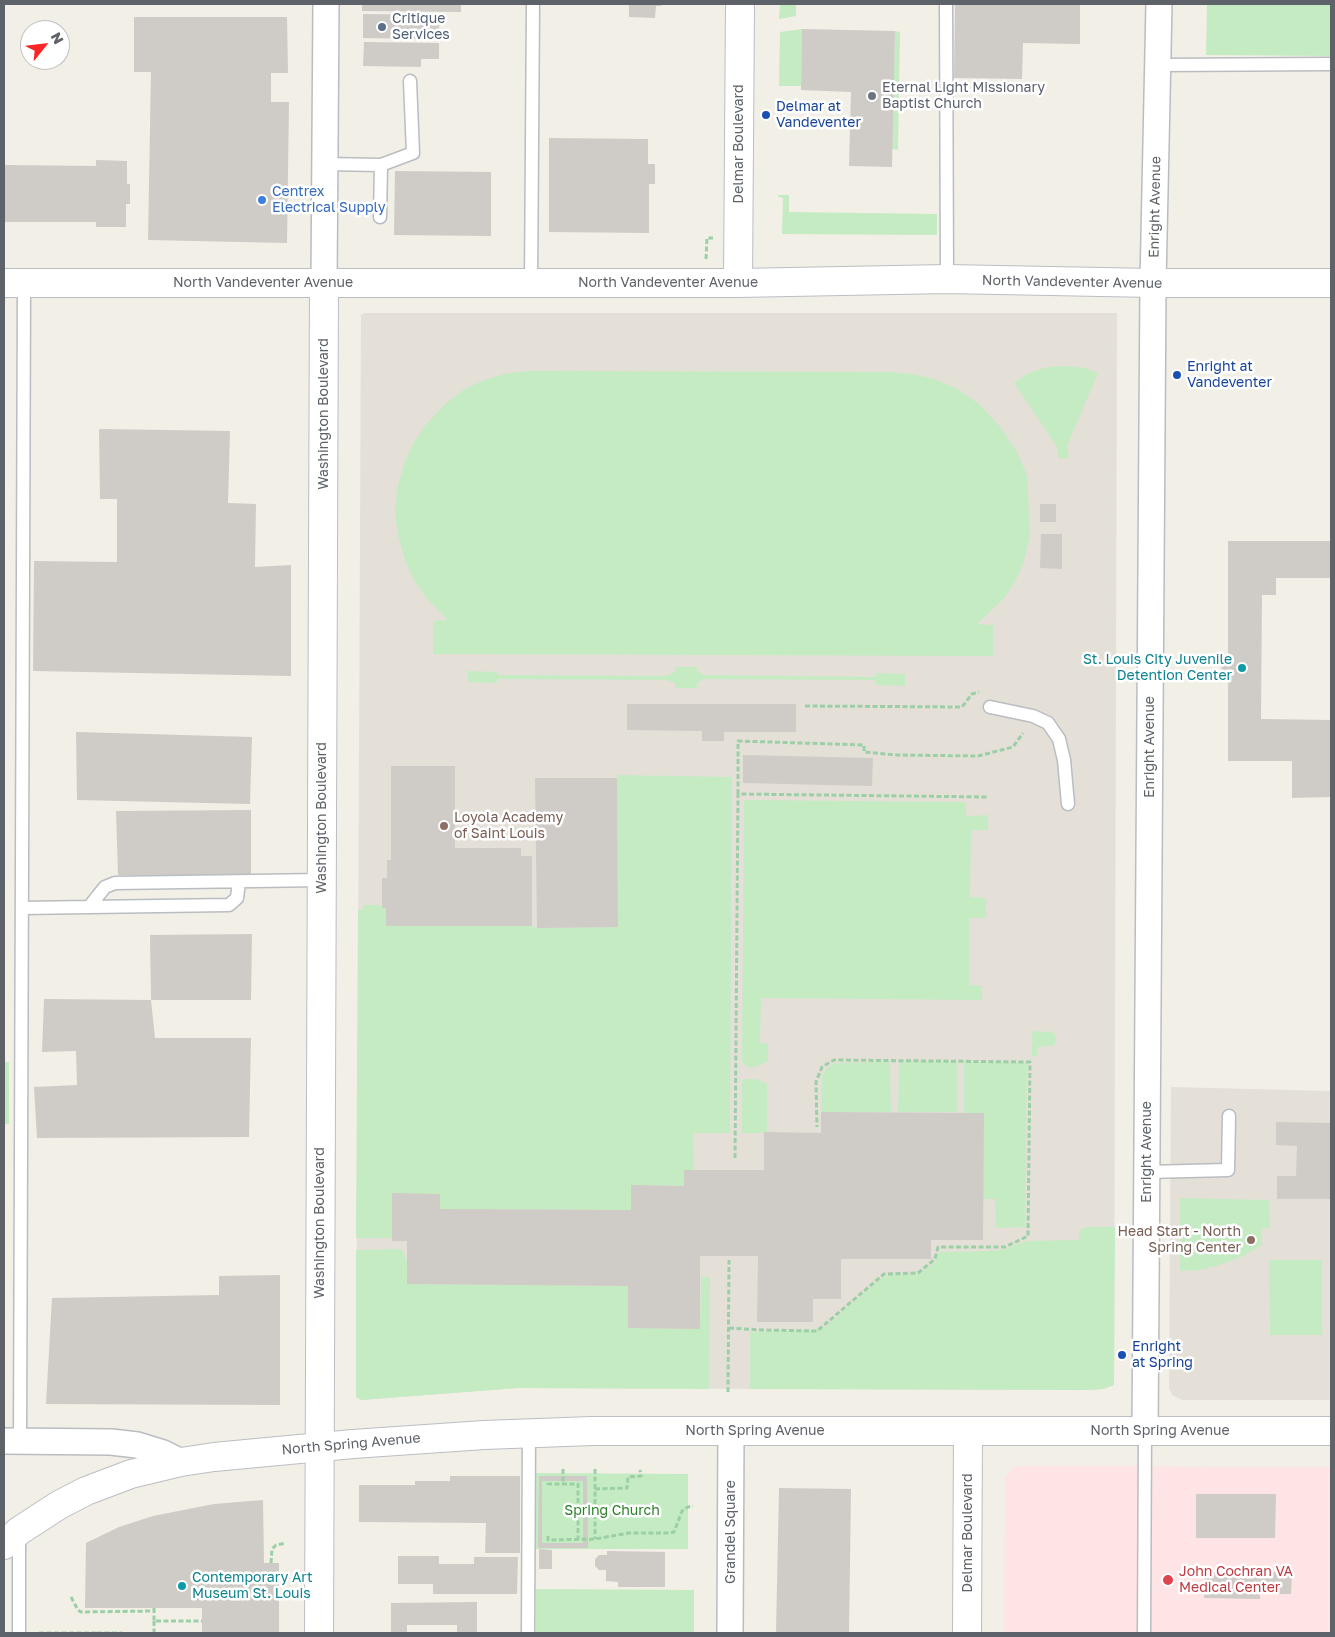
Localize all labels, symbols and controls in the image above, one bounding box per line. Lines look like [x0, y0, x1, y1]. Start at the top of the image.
place label: Critique Services [392, 11, 450, 44]
north arrow [20, 20, 70, 70]
marker: Critique Services [376, 21, 388, 33]
text: N [48, 29, 68, 47]
place label: Eternal Light Missionary Baptist Church [882, 80, 1045, 112]
street label: Delmar Boulevard [731, 84, 747, 204]
marker: Eternal Light Missionary Baptist Church [866, 90, 878, 102]
place label: Delmar at Vandeventer [776, 99, 861, 132]
marker: Delmar at Vandeventer [760, 109, 772, 121]
street label: Enright Avenue [1146, 156, 1164, 258]
place label: Centrex Electrical Supply [272, 184, 386, 216]
marker: Centrex Electrical Supply [256, 194, 268, 206]
street label: North Vandeventer Avenue [982, 272, 1162, 292]
street label: North Vandeventer Avenue [173, 275, 353, 291]
street label: North Vandeventer Avenue [578, 275, 758, 291]
street label: Washington Boulevard [316, 338, 332, 490]
place label: Enright at Vandeventer [1187, 359, 1272, 392]
marker: Enright at Vandeventer [1171, 369, 1183, 381]
place label: St. Louis City Juvenile Detention Center [1083, 652, 1232, 684]
marker: St. Louis City Juvenile Detention Center [1236, 662, 1248, 674]
street label: Enright Avenue [1142, 696, 1158, 798]
street label: Washington Boulevard [314, 742, 330, 894]
place label: Loyola Academy of Saint Louis [454, 810, 563, 842]
marker: Loyola Academy of Saint Louis [438, 820, 450, 832]
street label: Enright Avenue [1139, 1101, 1155, 1203]
street label: Washington Boulevard [312, 1147, 328, 1299]
place label: Head Start - North Spring Center [1117, 1224, 1241, 1256]
marker: Head Start - North Spring Center [1245, 1234, 1257, 1246]
place label: Enright at Spring [1132, 1339, 1193, 1371]
marker: Enright at Spring [1116, 1349, 1128, 1361]
street label: North Spring Avenue [685, 1423, 825, 1439]
street label: North Spring Avenue [1090, 1423, 1230, 1439]
street label: North Spring Avenue [281, 1430, 421, 1458]
street label: Delmar Boulevard [960, 1473, 976, 1593]
street label: Grandel Square [723, 1480, 739, 1584]
park label: Spring Church [564, 1503, 660, 1519]
place label: John Cochran VA Medical Center [1179, 1564, 1293, 1596]
place label: Contemporary Art Museum St. Louis [192, 1570, 313, 1602]
marker: John Cochran VA Medical Center [1161, 1573, 1175, 1587]
marker: Contemporary Art Museum St. Louis [176, 1580, 188, 1592]

